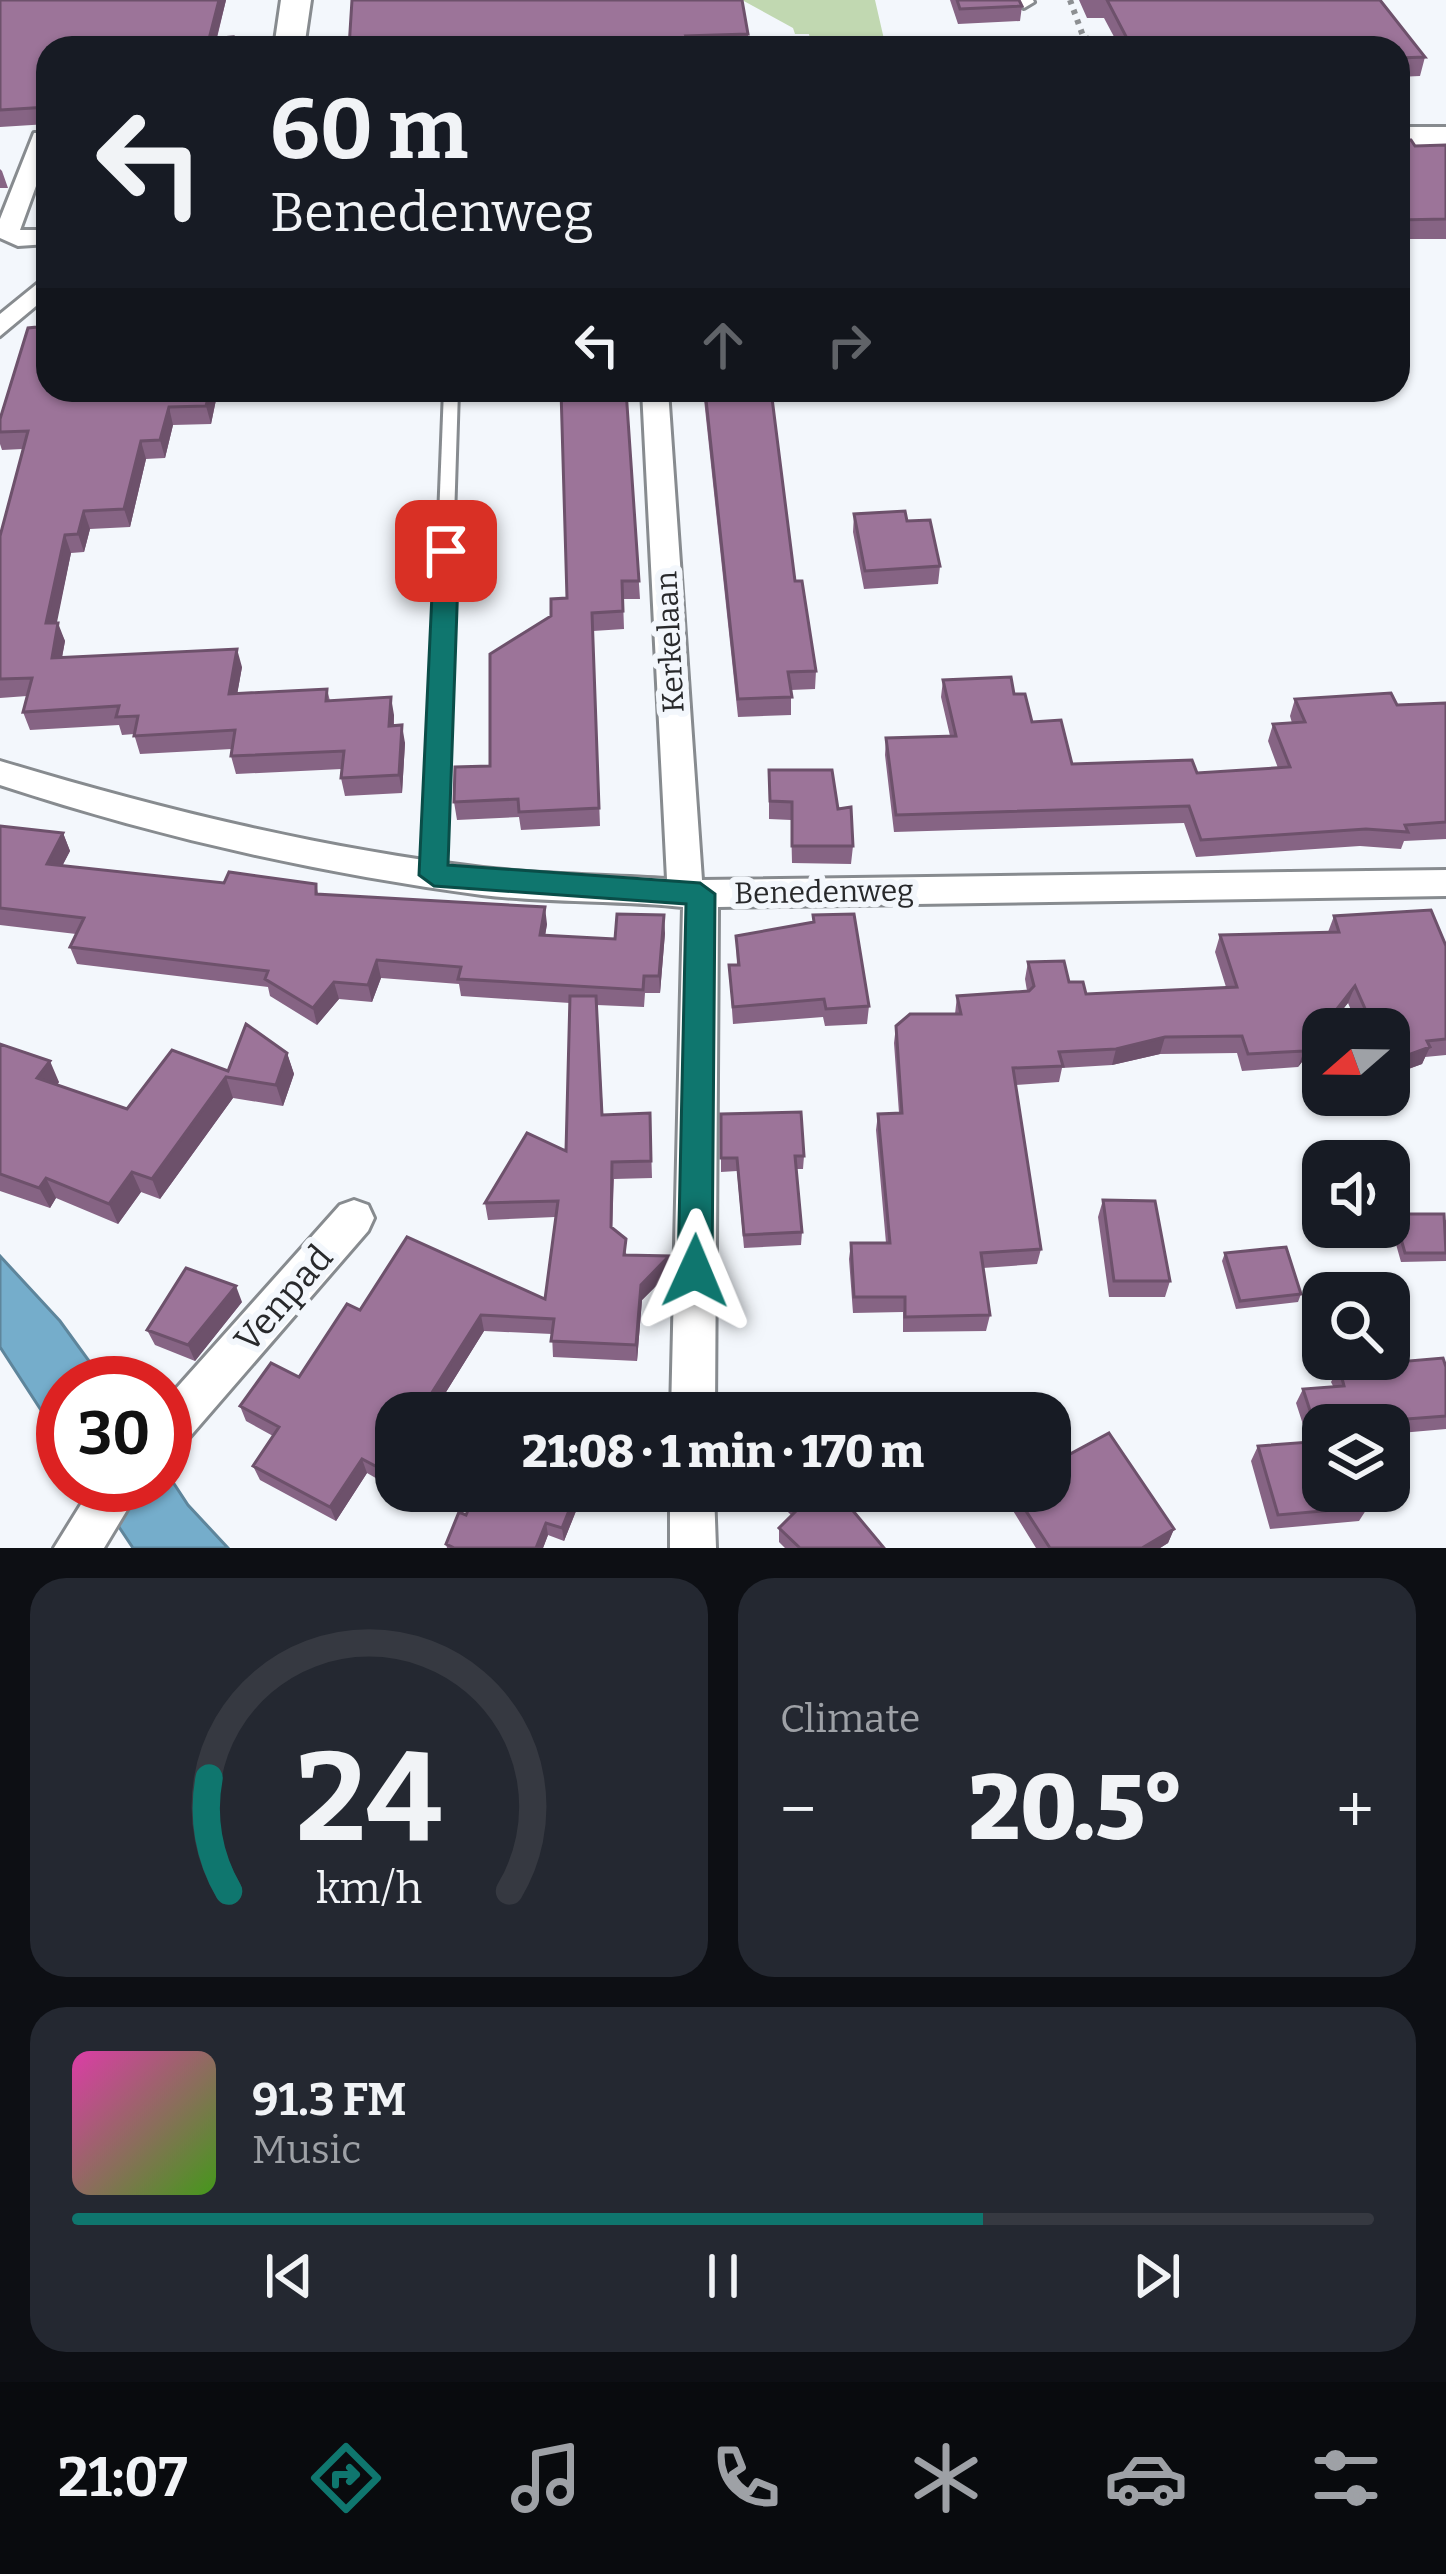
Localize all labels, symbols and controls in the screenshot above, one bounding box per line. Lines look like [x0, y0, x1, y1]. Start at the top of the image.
text: 60 m [270, 79, 468, 180]
icon: left [72, 84, 228, 240]
text: Benedenweg [270, 181, 594, 245]
icon: left [564, 312, 630, 378]
icon: ahead [690, 312, 756, 378]
icon: right [816, 312, 882, 378]
pin [395, 500, 497, 602]
icon: arrive [413, 518, 479, 584]
street label: Kerkelaan [648, 570, 692, 714]
street label: Benedenweg [734, 872, 914, 912]
north arrow [1302, 1008, 1410, 1116]
map controls [1302, 1008, 1410, 1512]
button: sound [1302, 1140, 1410, 1248]
position arrow [632, 1208, 758, 1334]
street label: Venpad [225, 1236, 342, 1361]
button: search [1302, 1272, 1410, 1380]
speed limit sign: 30 [36, 1356, 192, 1512]
button: layers [1302, 1404, 1410, 1512]
text: 21:08 · 1 min · 170 m [522, 1425, 924, 1479]
text: Climate [780, 1696, 920, 1742]
text: 24 [296, 1723, 442, 1873]
text: 20.5° [969, 1755, 1184, 1863]
text: − [780, 1770, 816, 1849]
text: + [1336, 1770, 1374, 1849]
text: km/h [316, 1862, 422, 1913]
text: 91.3 FM [252, 2073, 407, 2127]
text: Music [252, 2127, 361, 2173]
icon: previous [256, 2243, 322, 2309]
icon: pause [690, 2243, 756, 2309]
icon: next [1124, 2243, 1190, 2309]
icon: directions [304, 2436, 388, 2520]
icon: music [504, 2436, 588, 2520]
icon: phone [704, 2436, 788, 2520]
icon: climate [904, 2436, 988, 2520]
icon: car [1104, 2436, 1188, 2520]
icon: filters [1304, 2436, 1388, 2520]
text: 21:07 [58, 2446, 188, 2510]

